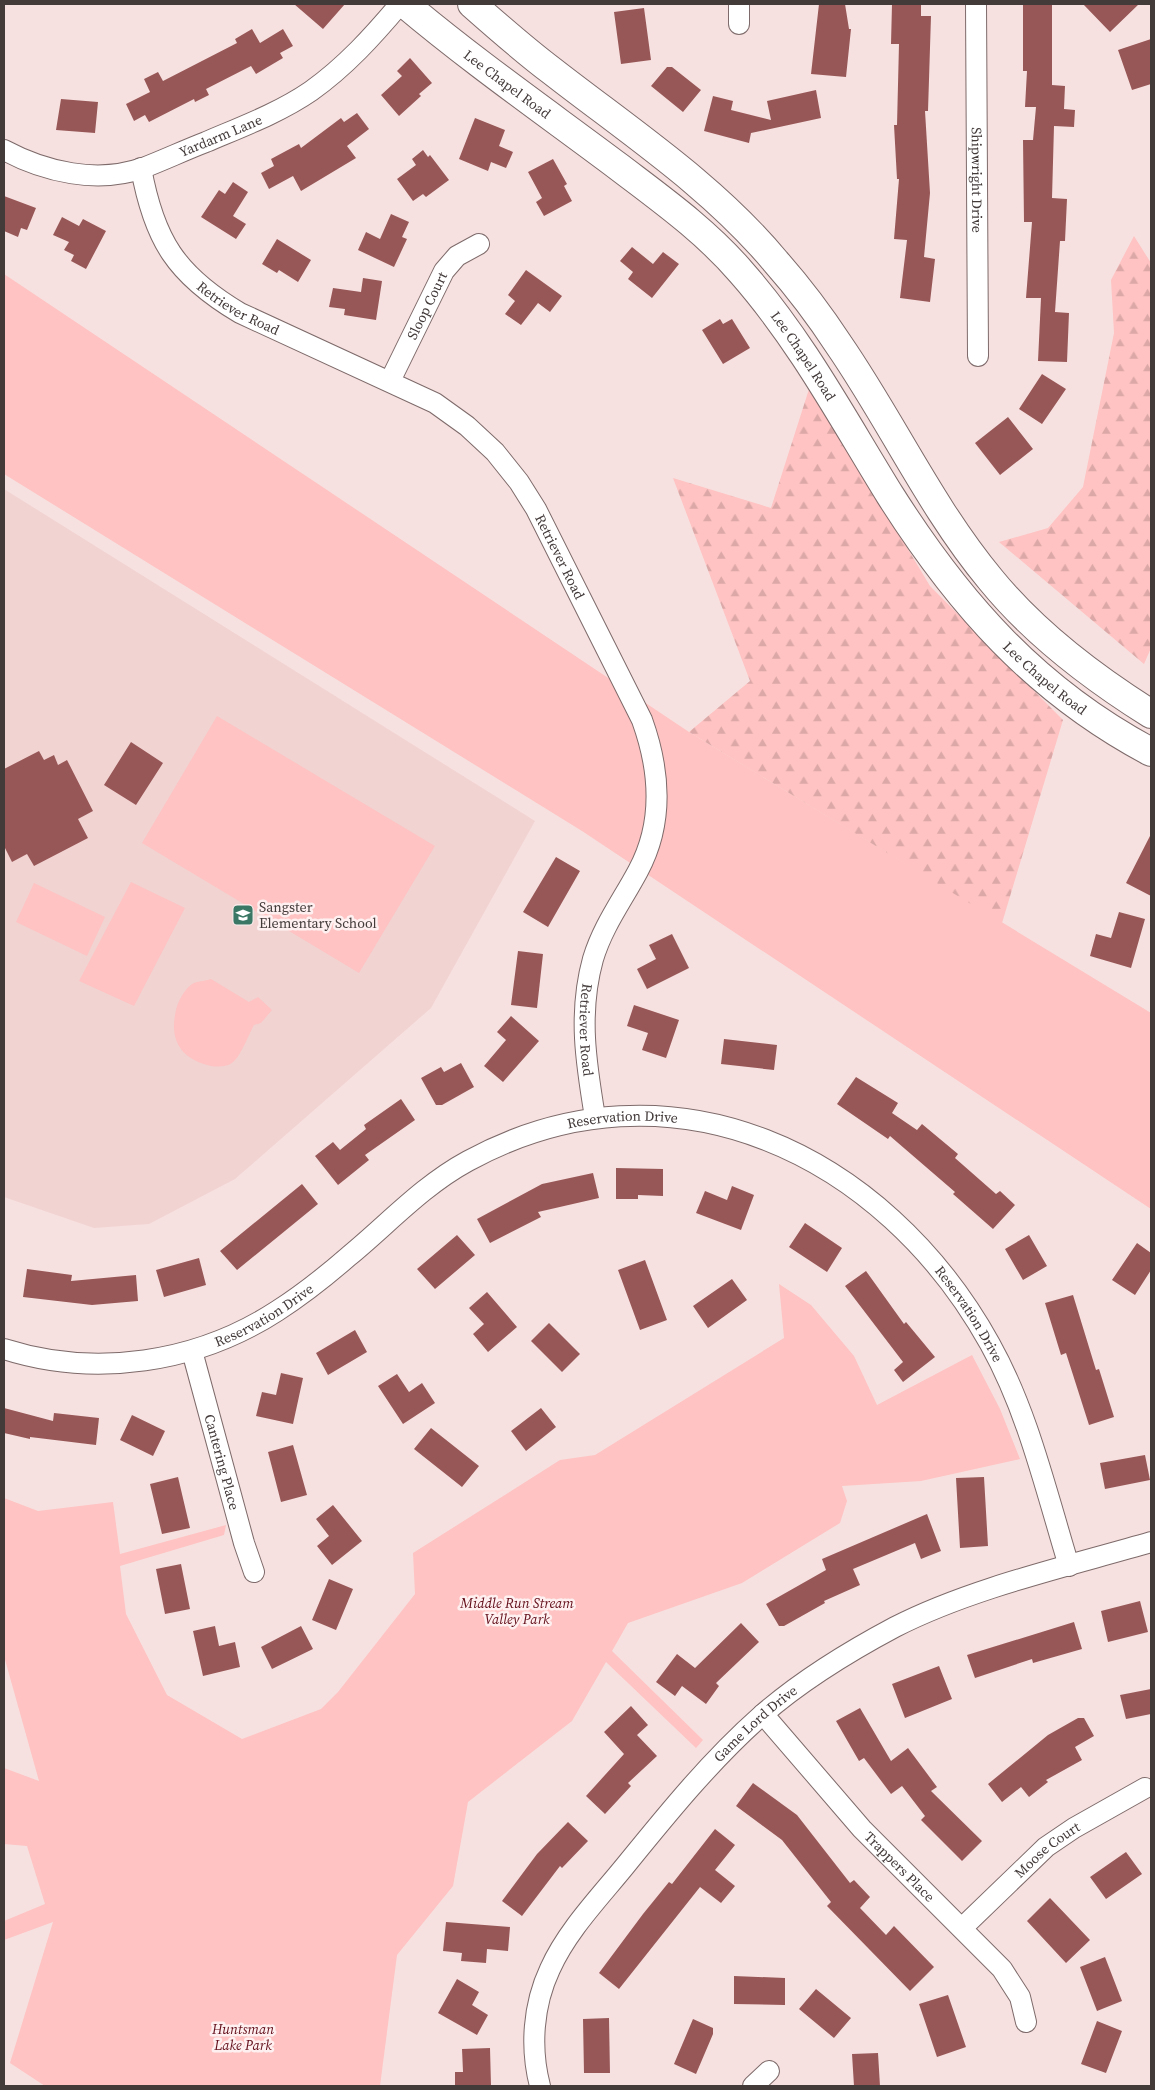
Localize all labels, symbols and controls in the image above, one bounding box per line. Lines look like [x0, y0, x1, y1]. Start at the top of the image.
street label: Lee Chapel Road [460, 45, 555, 123]
street label: Yardarm Lane [176, 109, 265, 162]
street label: Shipwright Drive [967, 127, 987, 233]
street label: Sloop Court [402, 268, 452, 343]
street label: Retriever Road [193, 276, 283, 340]
street label: Lee Chapel Road [766, 307, 841, 405]
street label: Retriever Road [530, 511, 590, 603]
street label: Lee Chapel Road [999, 637, 1091, 720]
place label: Sangster Elementary School [259, 897, 377, 933]
school or university icon: Sangster Elementary School [231, 903, 255, 927]
street label: Retriever Road [575, 982, 599, 1077]
street label: Reservation Drive [565, 1106, 679, 1133]
street label: Reservation Drive [930, 1261, 1008, 1365]
street label: Reservation Drive [212, 1279, 317, 1352]
street label: Cantering Place [200, 1412, 245, 1512]
park label: Middle Run Stream Valley Park [459, 1593, 574, 1629]
street label: Game Lord Drive [709, 1680, 801, 1766]
street label: Moose Court [1010, 1816, 1084, 1882]
street label: Trappers Place [860, 1827, 939, 1906]
park label: Huntsman Lake Park [211, 2019, 274, 2055]

